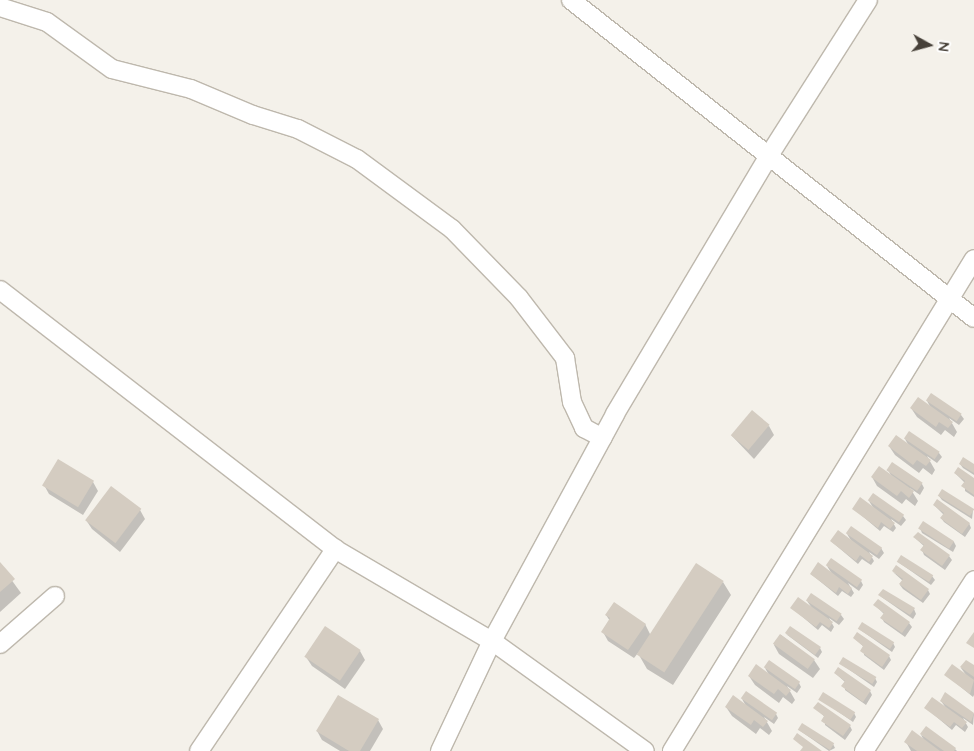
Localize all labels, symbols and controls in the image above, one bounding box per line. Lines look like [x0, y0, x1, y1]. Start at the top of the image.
north arrow [904, 20, 954, 70]
text: N [934, 41, 953, 53]

